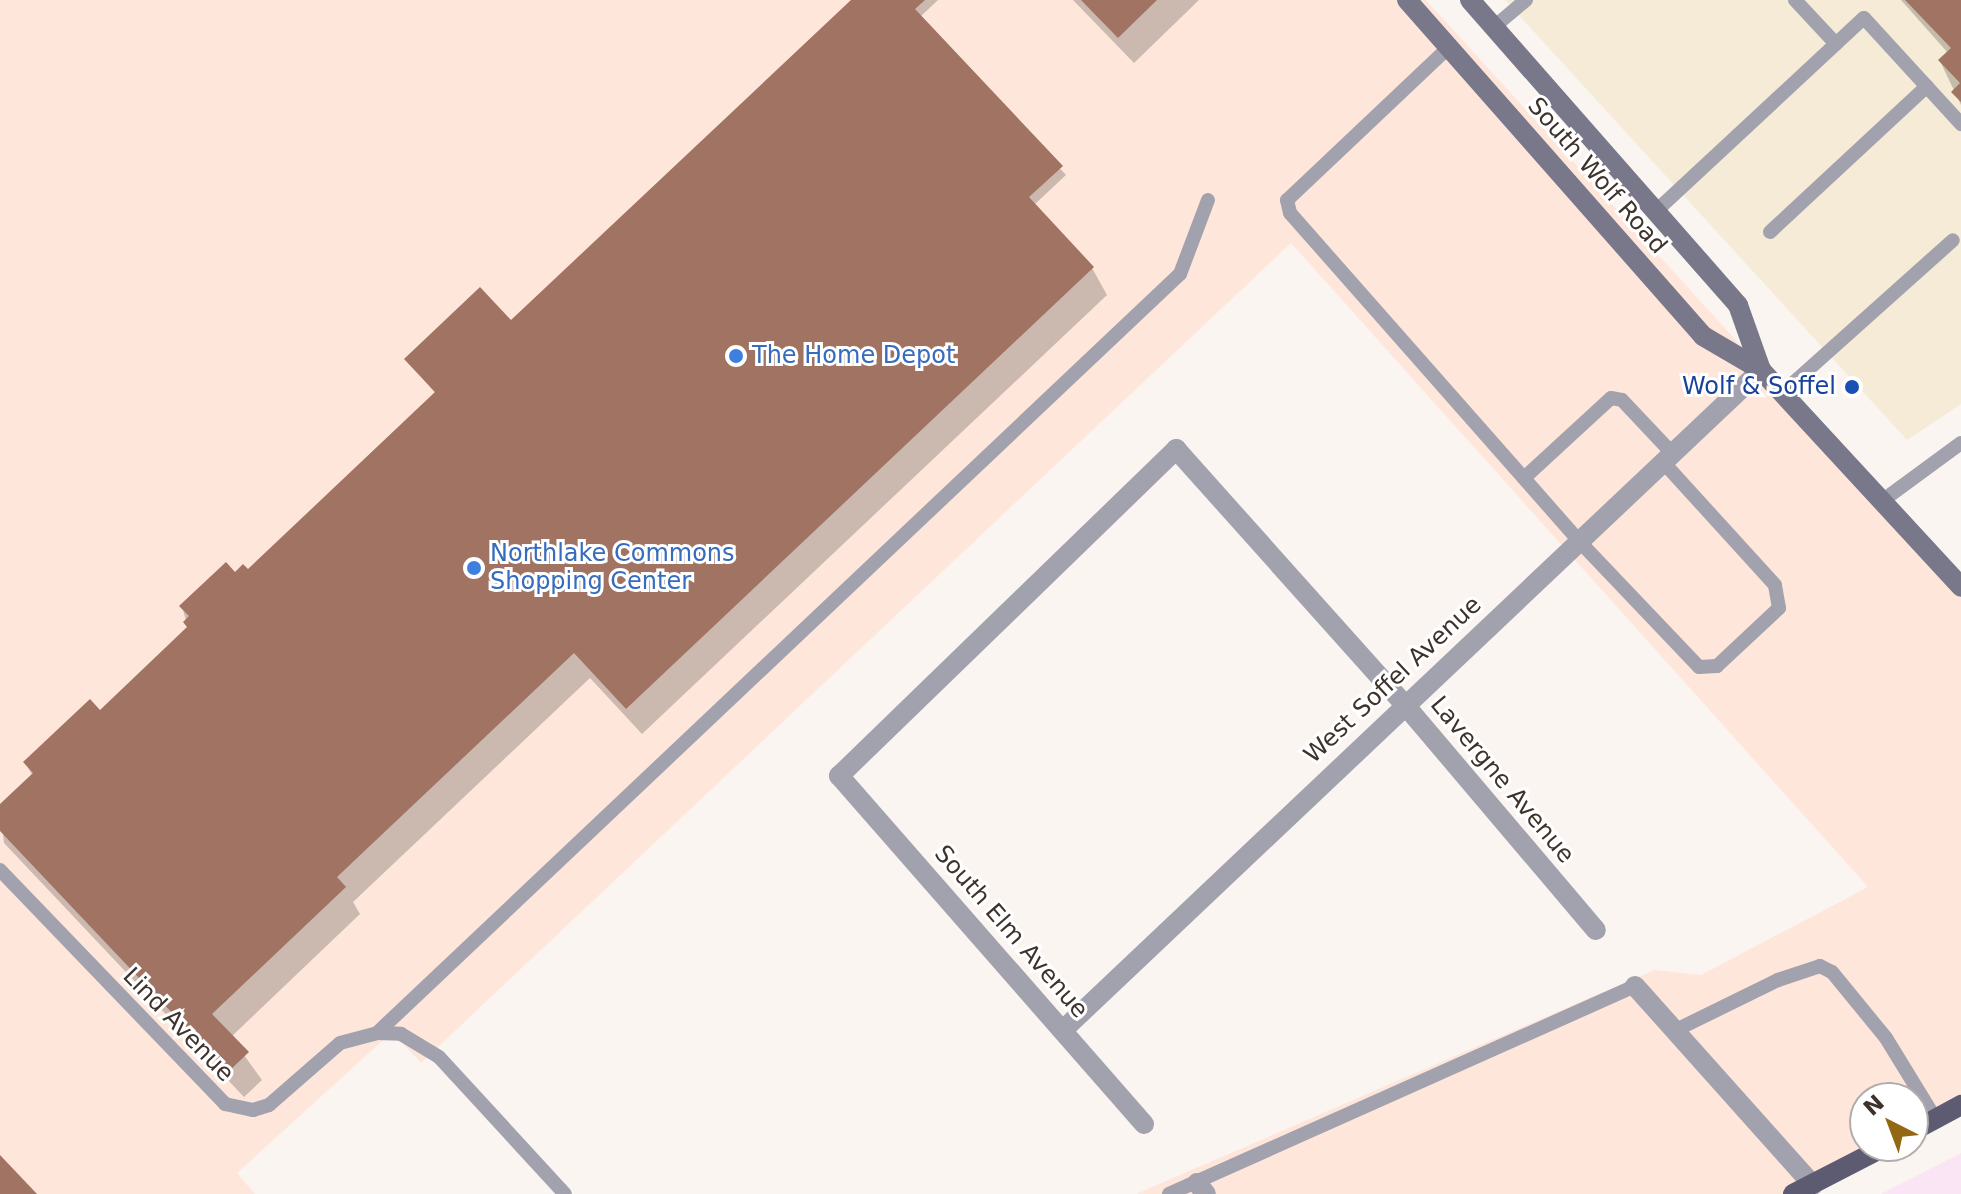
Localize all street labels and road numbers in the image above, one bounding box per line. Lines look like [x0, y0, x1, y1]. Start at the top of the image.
street label: South Wolf Road [1521, 92, 1673, 260]
street label: West Soffel Avenue [1299, 591, 1487, 769]
street label: Lavergne Avenue [1424, 691, 1580, 869]
street label: South Elm Avenue [928, 840, 1094, 1024]
street label: Lind Avenue [116, 962, 240, 1088]

